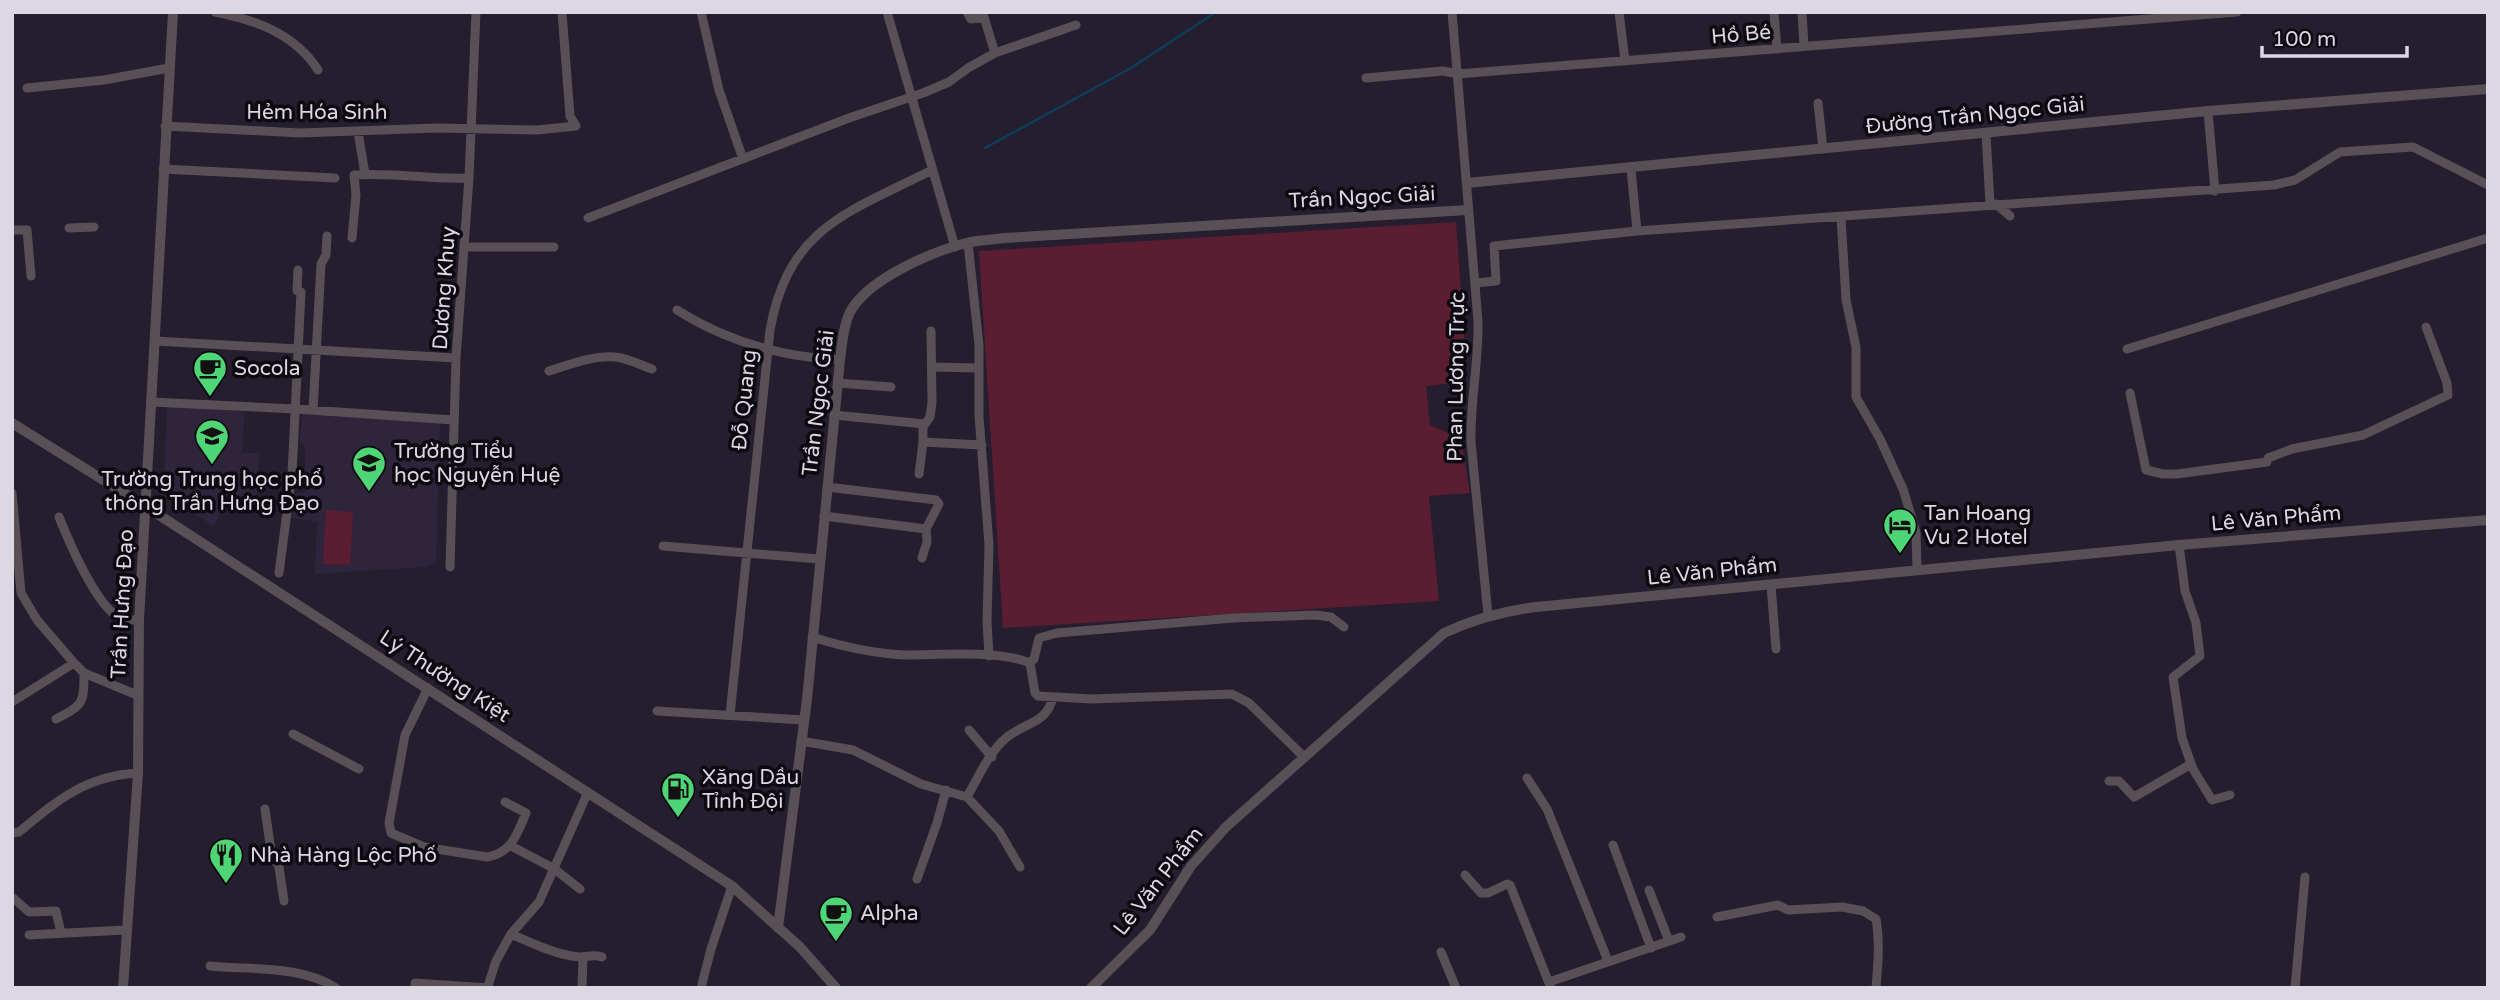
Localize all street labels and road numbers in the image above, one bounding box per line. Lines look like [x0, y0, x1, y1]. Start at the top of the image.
street label: Hồ Bé [1710, 19, 1772, 50]
street label: Đường Trần Ngọc Giải [1864, 92, 2086, 139]
street label: Hẻm Hóa Sinh [246, 100, 388, 125]
street label: Trần Ngọc Giải [1288, 181, 1436, 214]
street label: Dương Khuy [428, 225, 461, 351]
street label: Phan Lương Trực [1443, 292, 1470, 462]
street label: Trần Ngọc Giải [797, 329, 840, 478]
street label: Đỗ Quang [727, 348, 762, 452]
street label: Lê Văn Phẩm [2210, 500, 2342, 537]
street label: Trần Hưng Đạo [106, 528, 139, 680]
street label: Lê Văn Phẩm [1646, 552, 1778, 591]
street label: Lý Thường Kiệt [375, 625, 515, 728]
street label: Lê Văn Phẩm [1108, 822, 1209, 941]

